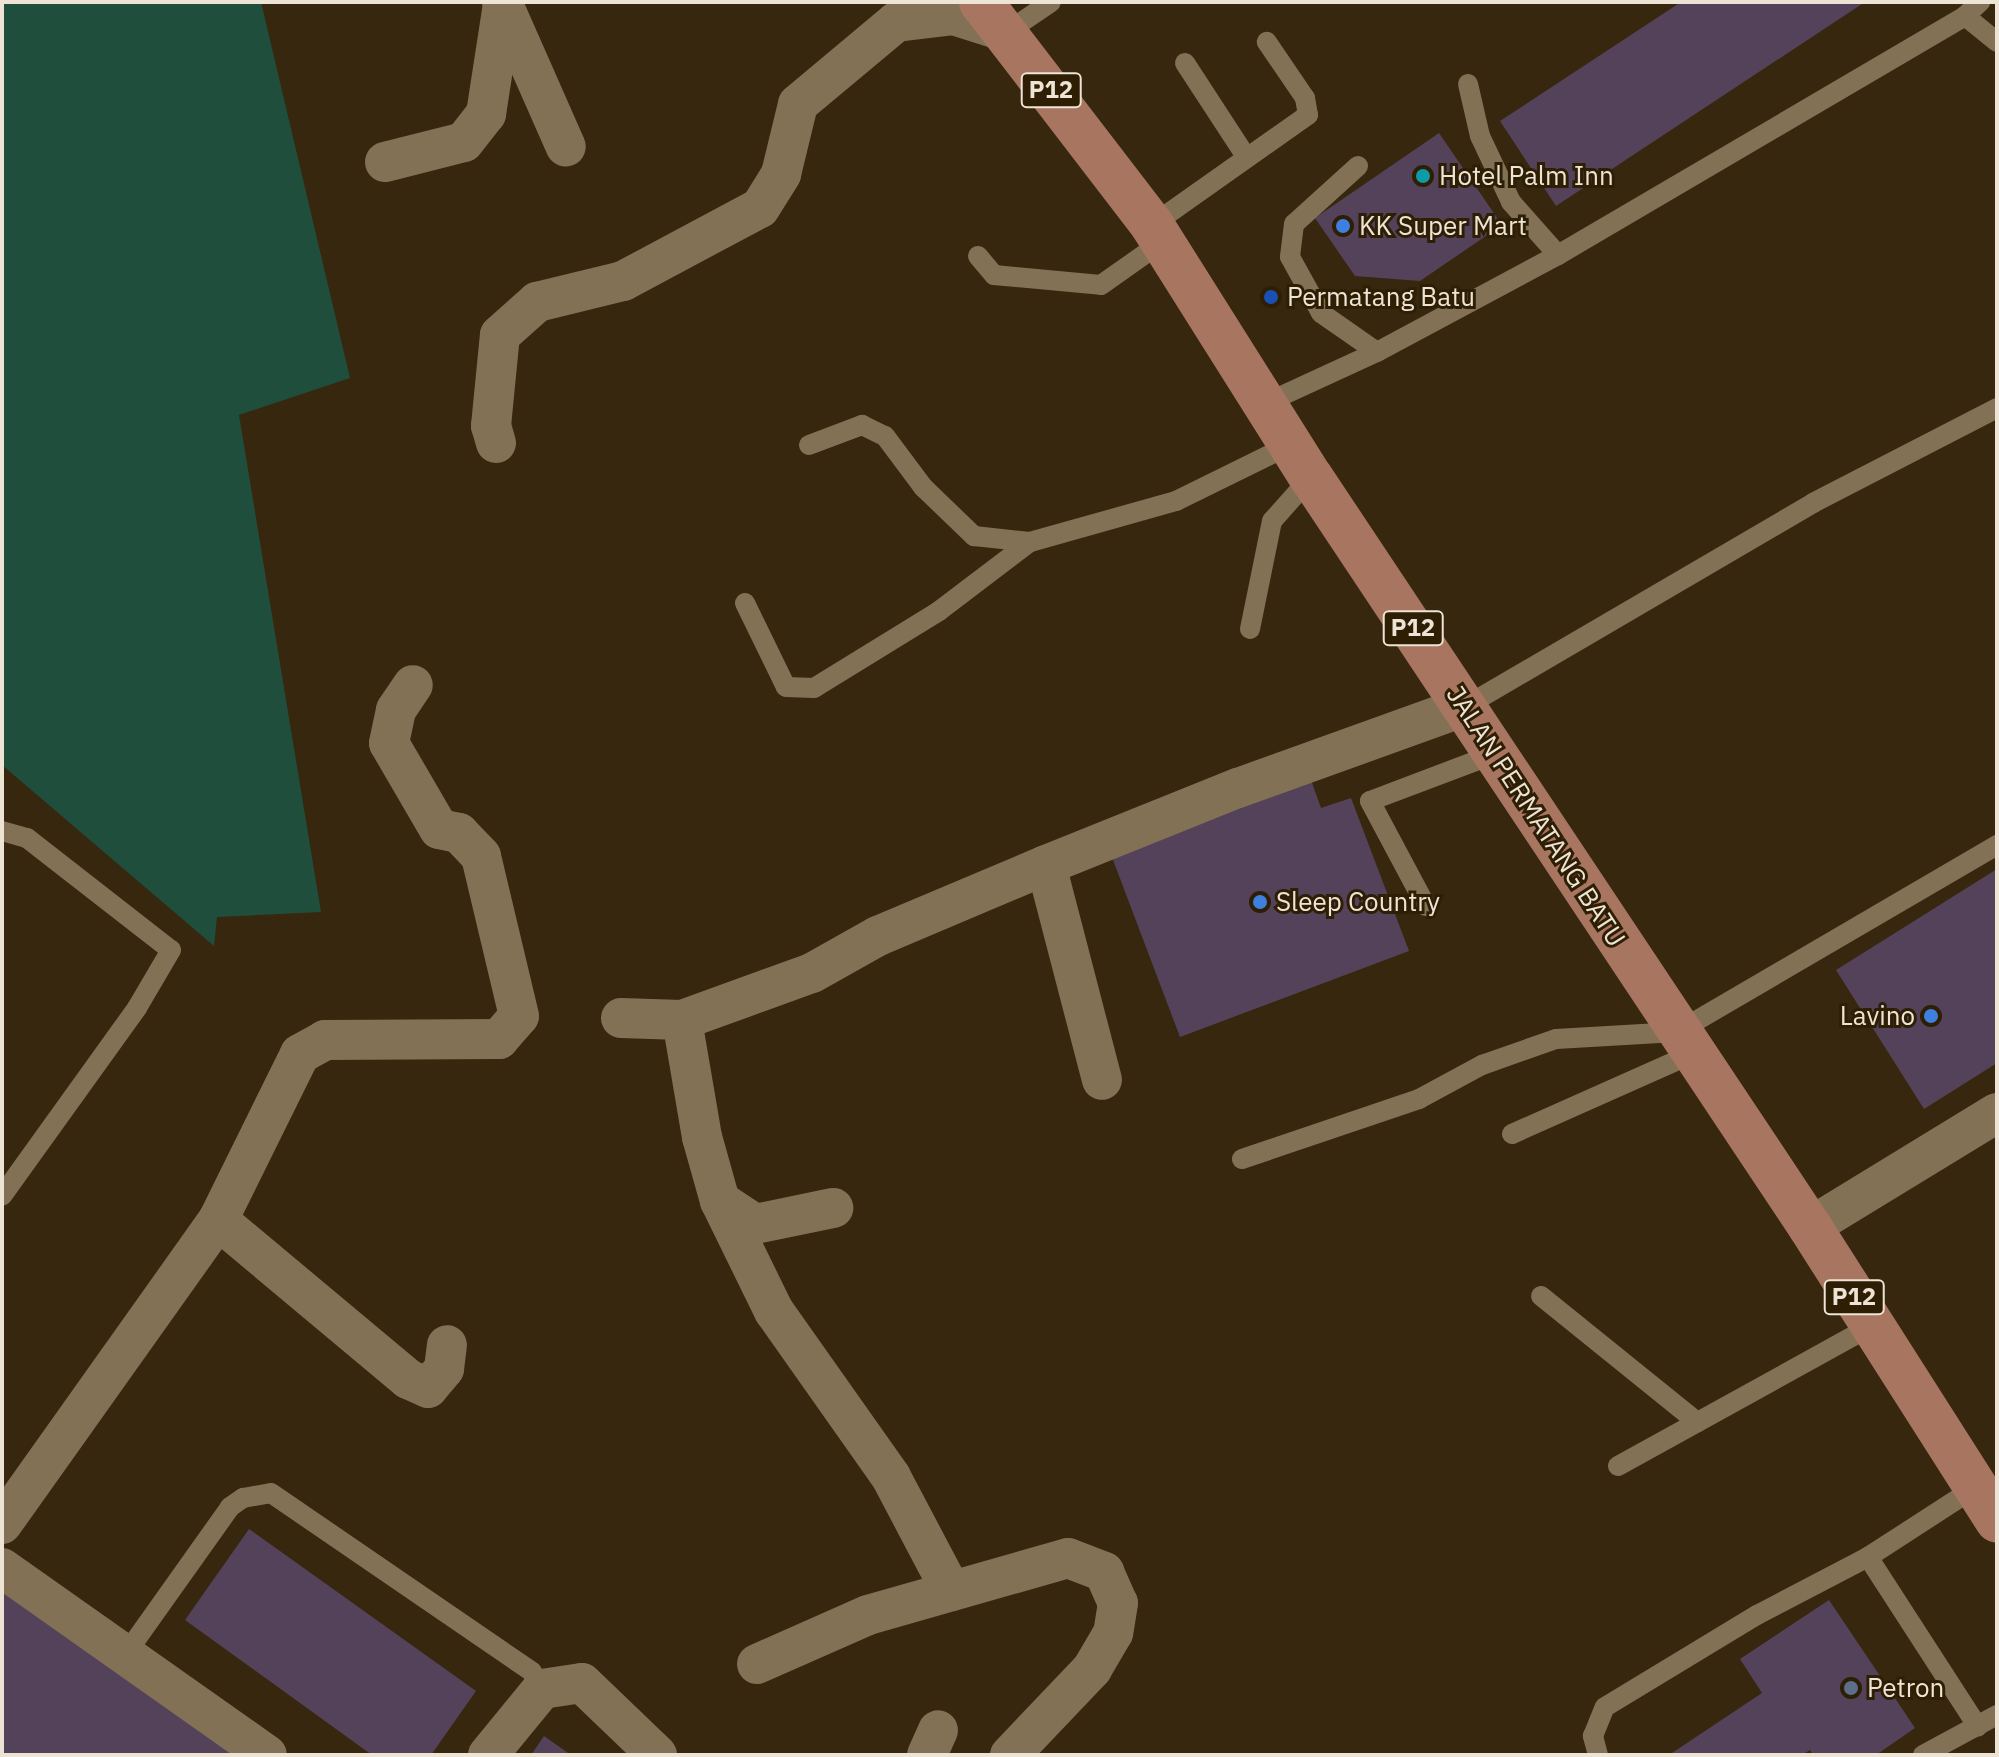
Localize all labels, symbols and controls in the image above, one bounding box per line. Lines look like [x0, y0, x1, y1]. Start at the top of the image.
road number: P12 [1019, 70, 1083, 110]
place label: Hotel Palm Inn [1439, 160, 1614, 192]
marker: Hotel Palm Inn [1414, 167, 1432, 185]
place label: KK Super Mart [1359, 210, 1527, 242]
marker: KK Super Mart [1334, 217, 1352, 235]
place label: Permatang Batu [1287, 281, 1475, 313]
marker: Permatang Batu [1262, 288, 1280, 306]
road number: P12 [1381, 608, 1445, 648]
street label: JALAN PERMATANG BATU [1440, 680, 1632, 952]
place label: Sleep Country [1276, 886, 1440, 918]
marker: Sleep Country [1251, 893, 1269, 911]
place label: Lavino [1840, 1000, 1915, 1032]
marker: Lavino [1922, 1007, 1940, 1025]
road number: P12 [1822, 1277, 1886, 1317]
place label: Petron [1867, 1672, 1944, 1704]
marker: Petron [1842, 1679, 1860, 1697]

